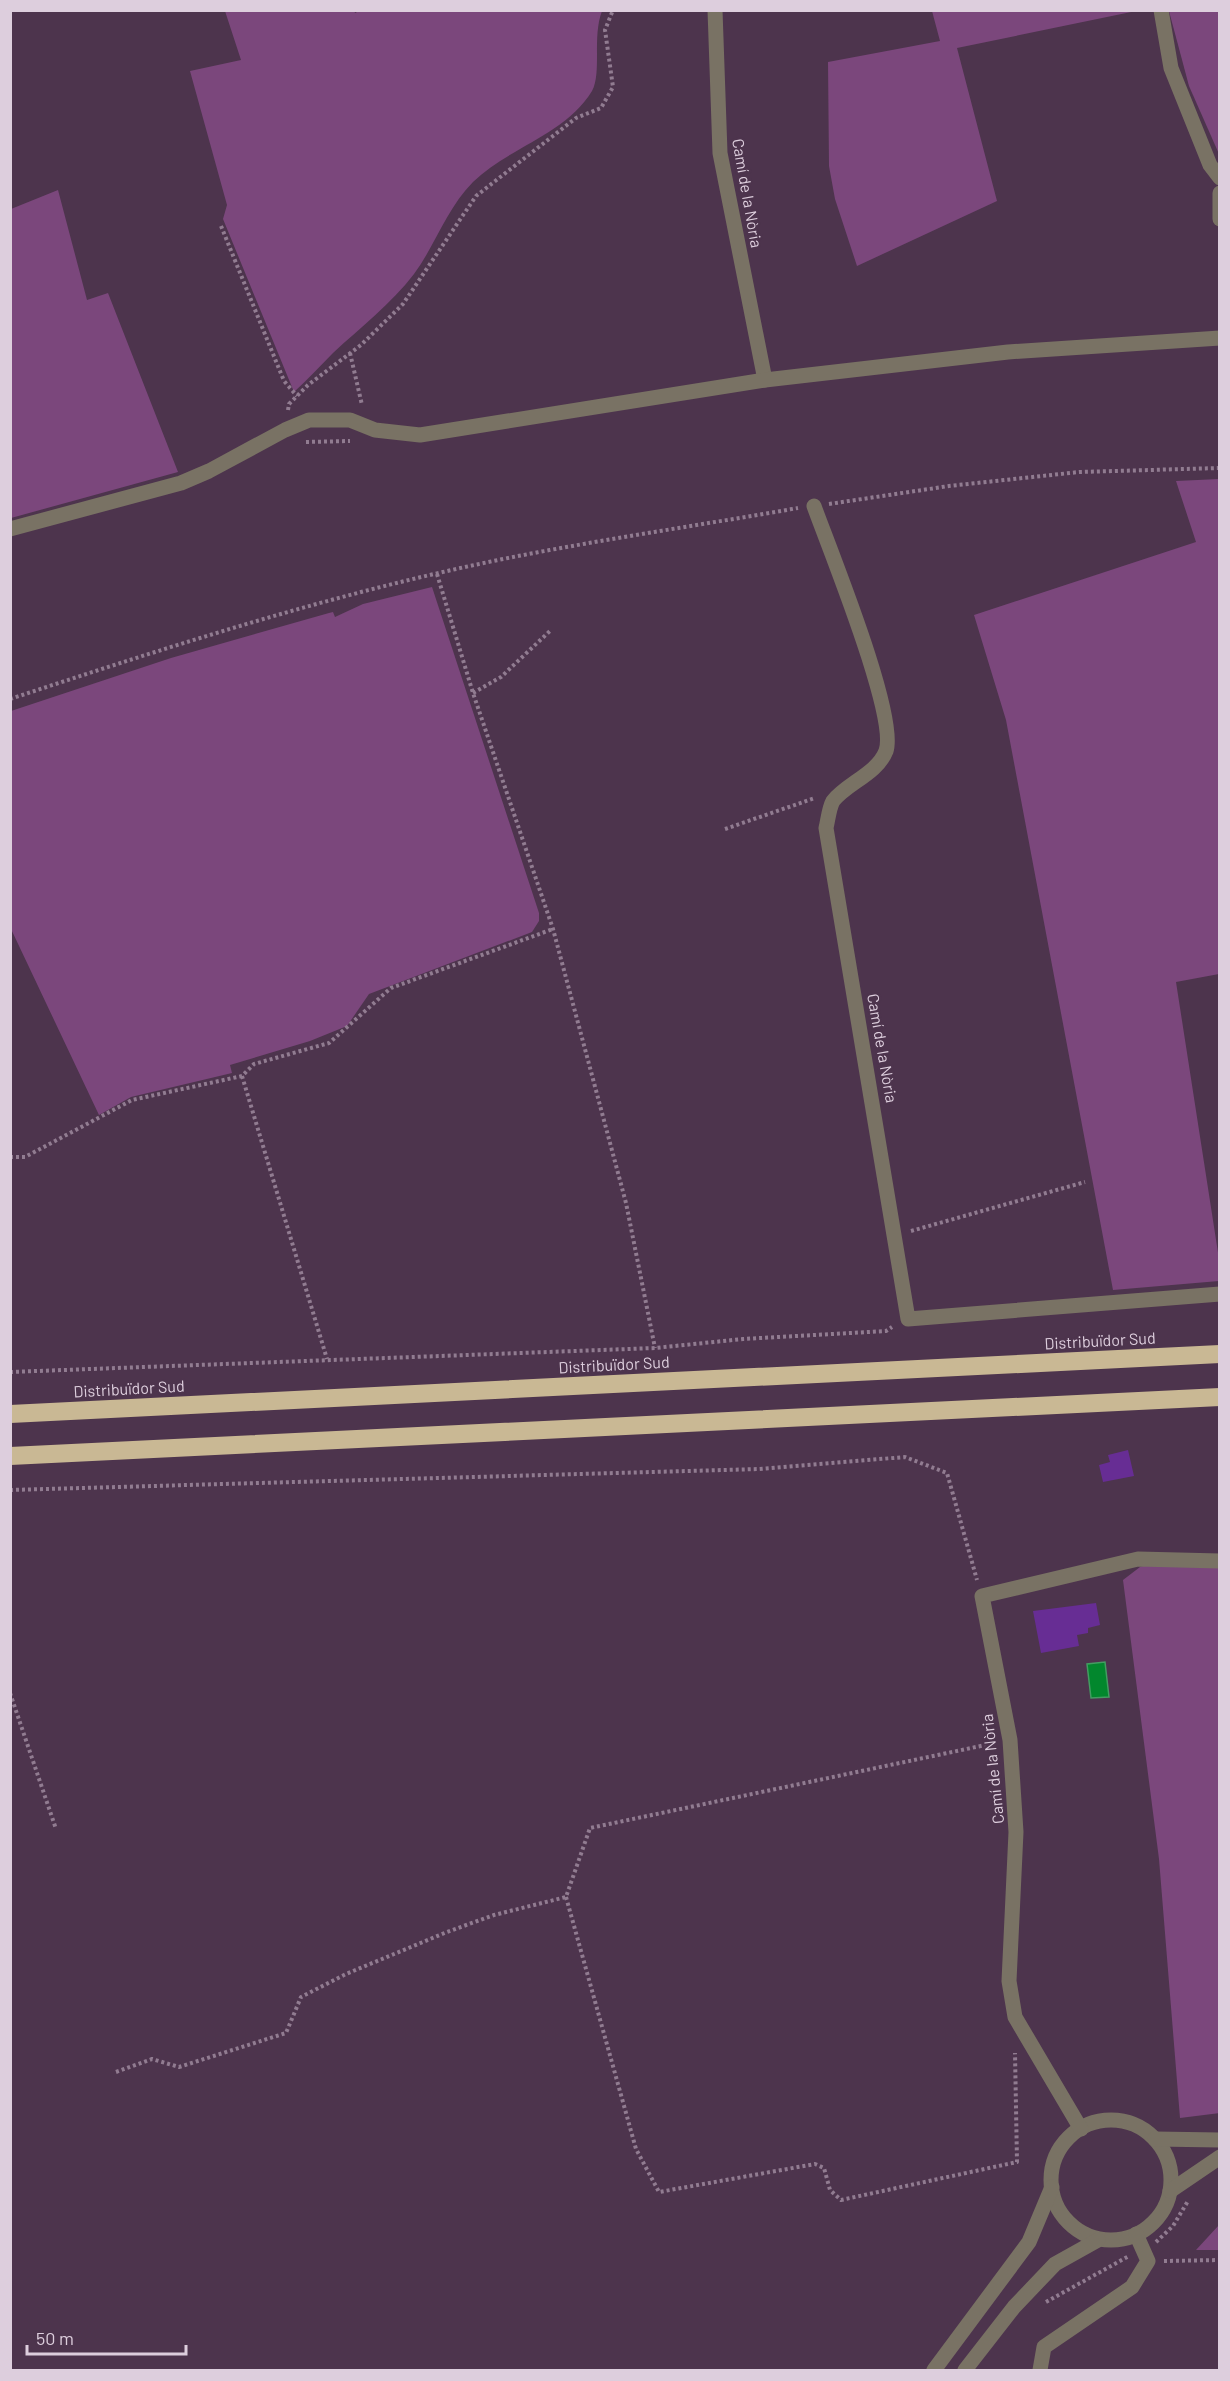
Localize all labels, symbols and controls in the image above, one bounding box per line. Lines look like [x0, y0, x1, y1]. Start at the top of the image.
street label: Camí de la Nòria [729, 137, 767, 249]
street label: Camí de la Nòria [864, 992, 902, 1104]
street label: Distribuïdor Sud [1044, 1328, 1156, 1352]
street label: Distribuïdor Sud [558, 1352, 670, 1376]
street label: Distribuïdor Sud [73, 1376, 185, 1400]
street label: Camí de la Nòria [977, 1713, 1007, 1825]
scale bar [27, 2318, 186, 2356]
text: 50 m [36, 2327, 74, 2349]

